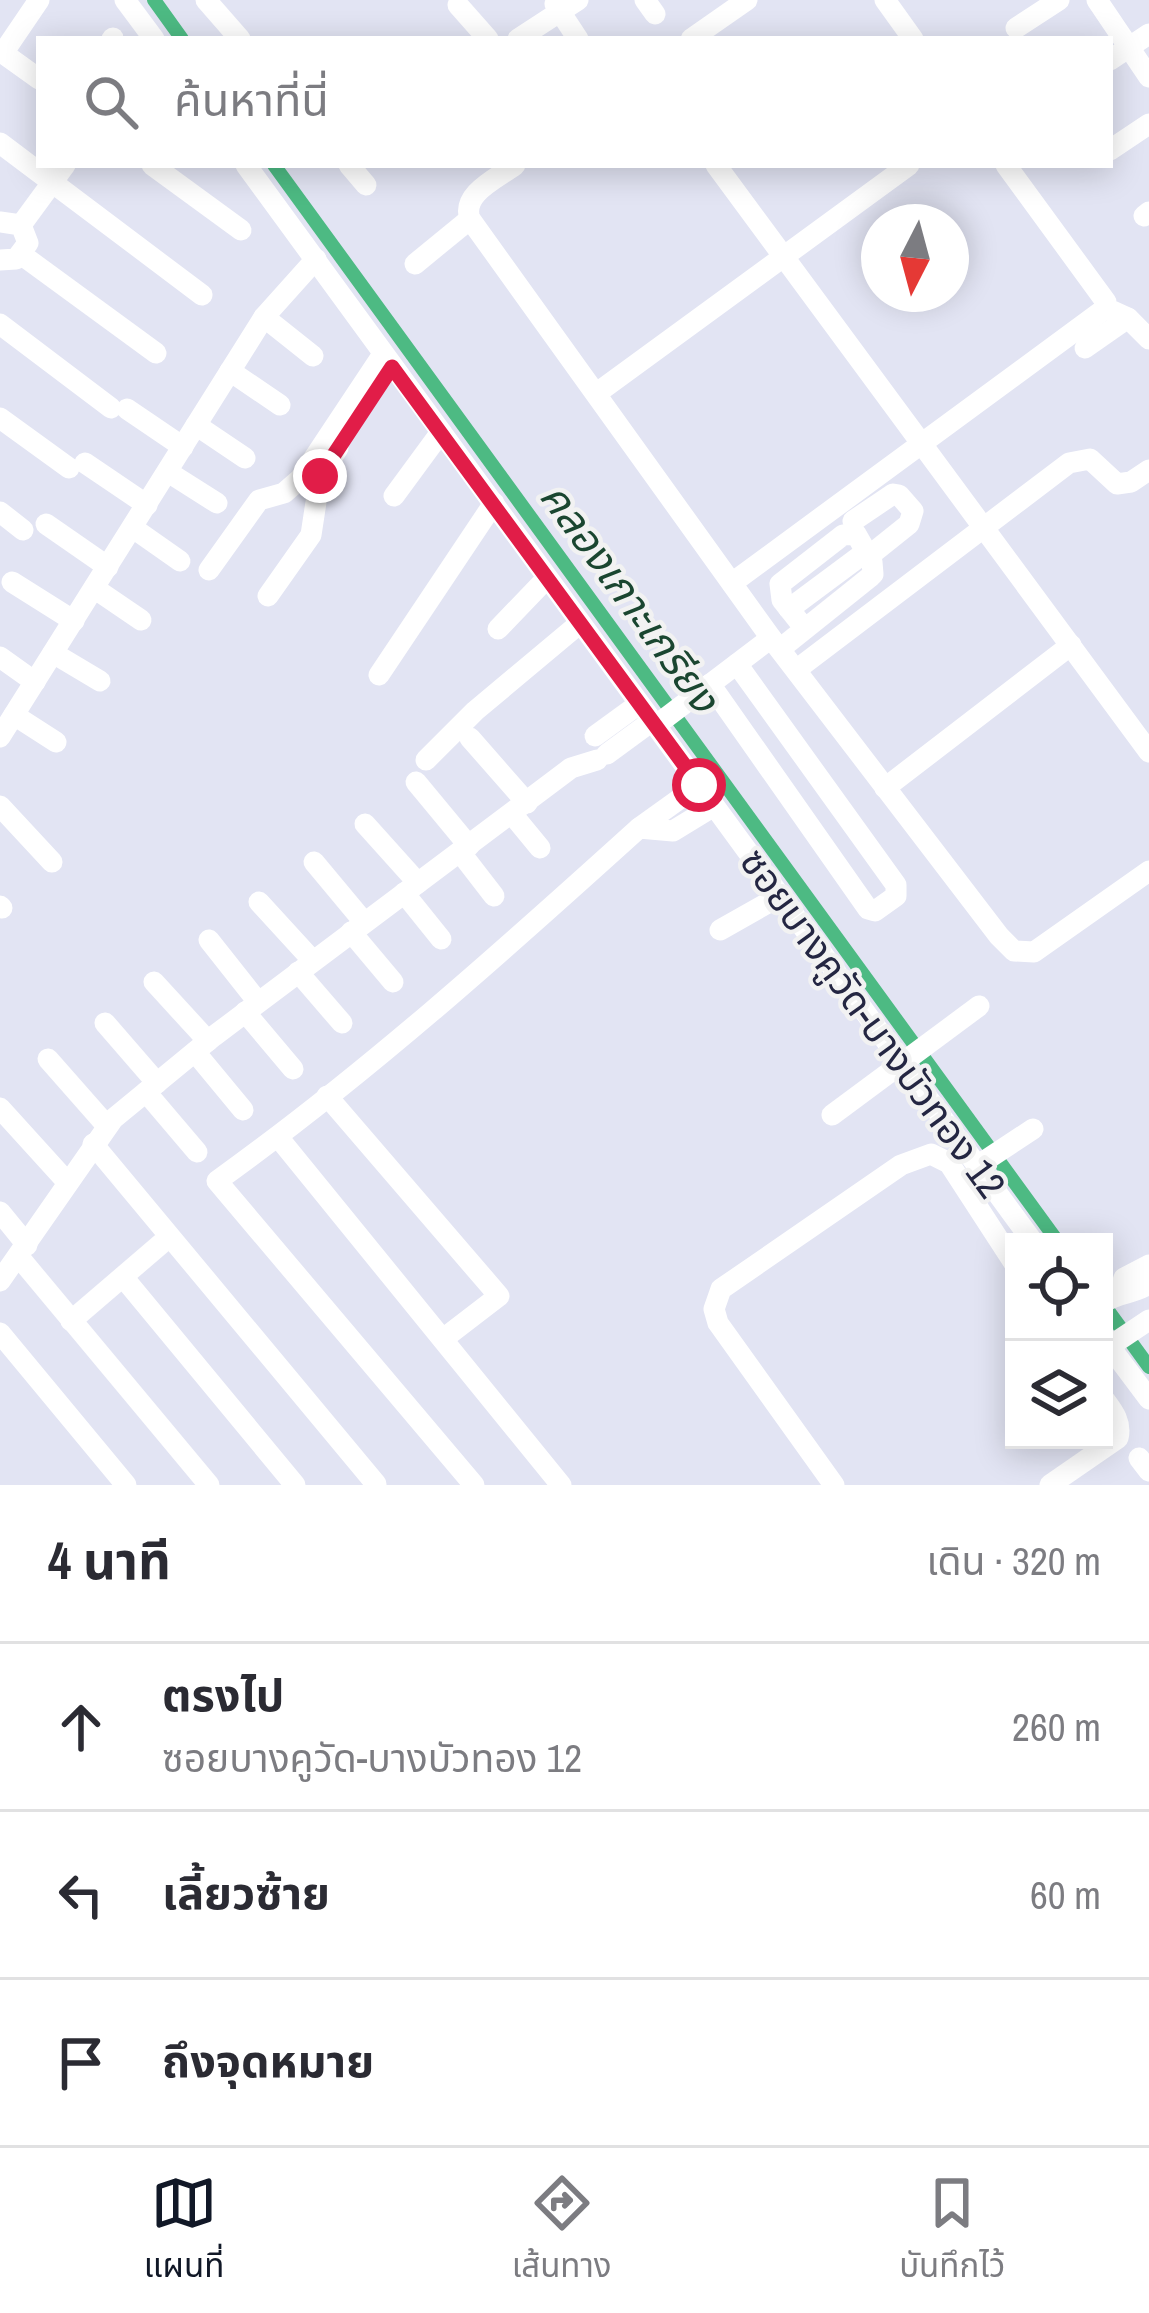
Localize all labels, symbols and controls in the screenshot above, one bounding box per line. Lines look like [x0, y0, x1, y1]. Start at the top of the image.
search box [36, 36, 1113, 168]
icon: search [78, 69, 144, 135]
text: ค้นหาที่นี่ [174, 69, 329, 130]
north arrow [861, 204, 969, 312]
route end [293, 449, 347, 503]
water label: คลองเกาะเกรียง [528, 471, 734, 725]
route start [672, 758, 726, 812]
street label: ซอยบางคูวัด-บางบัวทอง 12 [729, 838, 1017, 1208]
map controls [1005, 1233, 1113, 1449]
button: locate [1005, 1233, 1113, 1341]
button: layers [1005, 1341, 1113, 1449]
text: 4 นาที [48, 1526, 171, 1595]
text: เดิน · 320 m [926, 1535, 1101, 1587]
text: ตรงไป [162, 1664, 284, 1725]
icon: ahead [48, 1694, 114, 1760]
text: 260 m [1012, 1701, 1101, 1753]
text: ซอยบางคูวัด-บางบัวทอง 12 [162, 1732, 582, 1784]
icon: left [48, 1862, 114, 1928]
text: เลี้ยวซ้าย [162, 1862, 330, 1923]
text: 60 m [1030, 1869, 1101, 1921]
icon: arrive [48, 2030, 114, 2096]
text: ถึงจุดหมาย [162, 2030, 374, 2091]
tab: แผนที่ [144, 2170, 224, 2292]
tab: เส้นทาง [512, 2170, 612, 2292]
tab: บันทึกไว้ [899, 2170, 1005, 2292]

